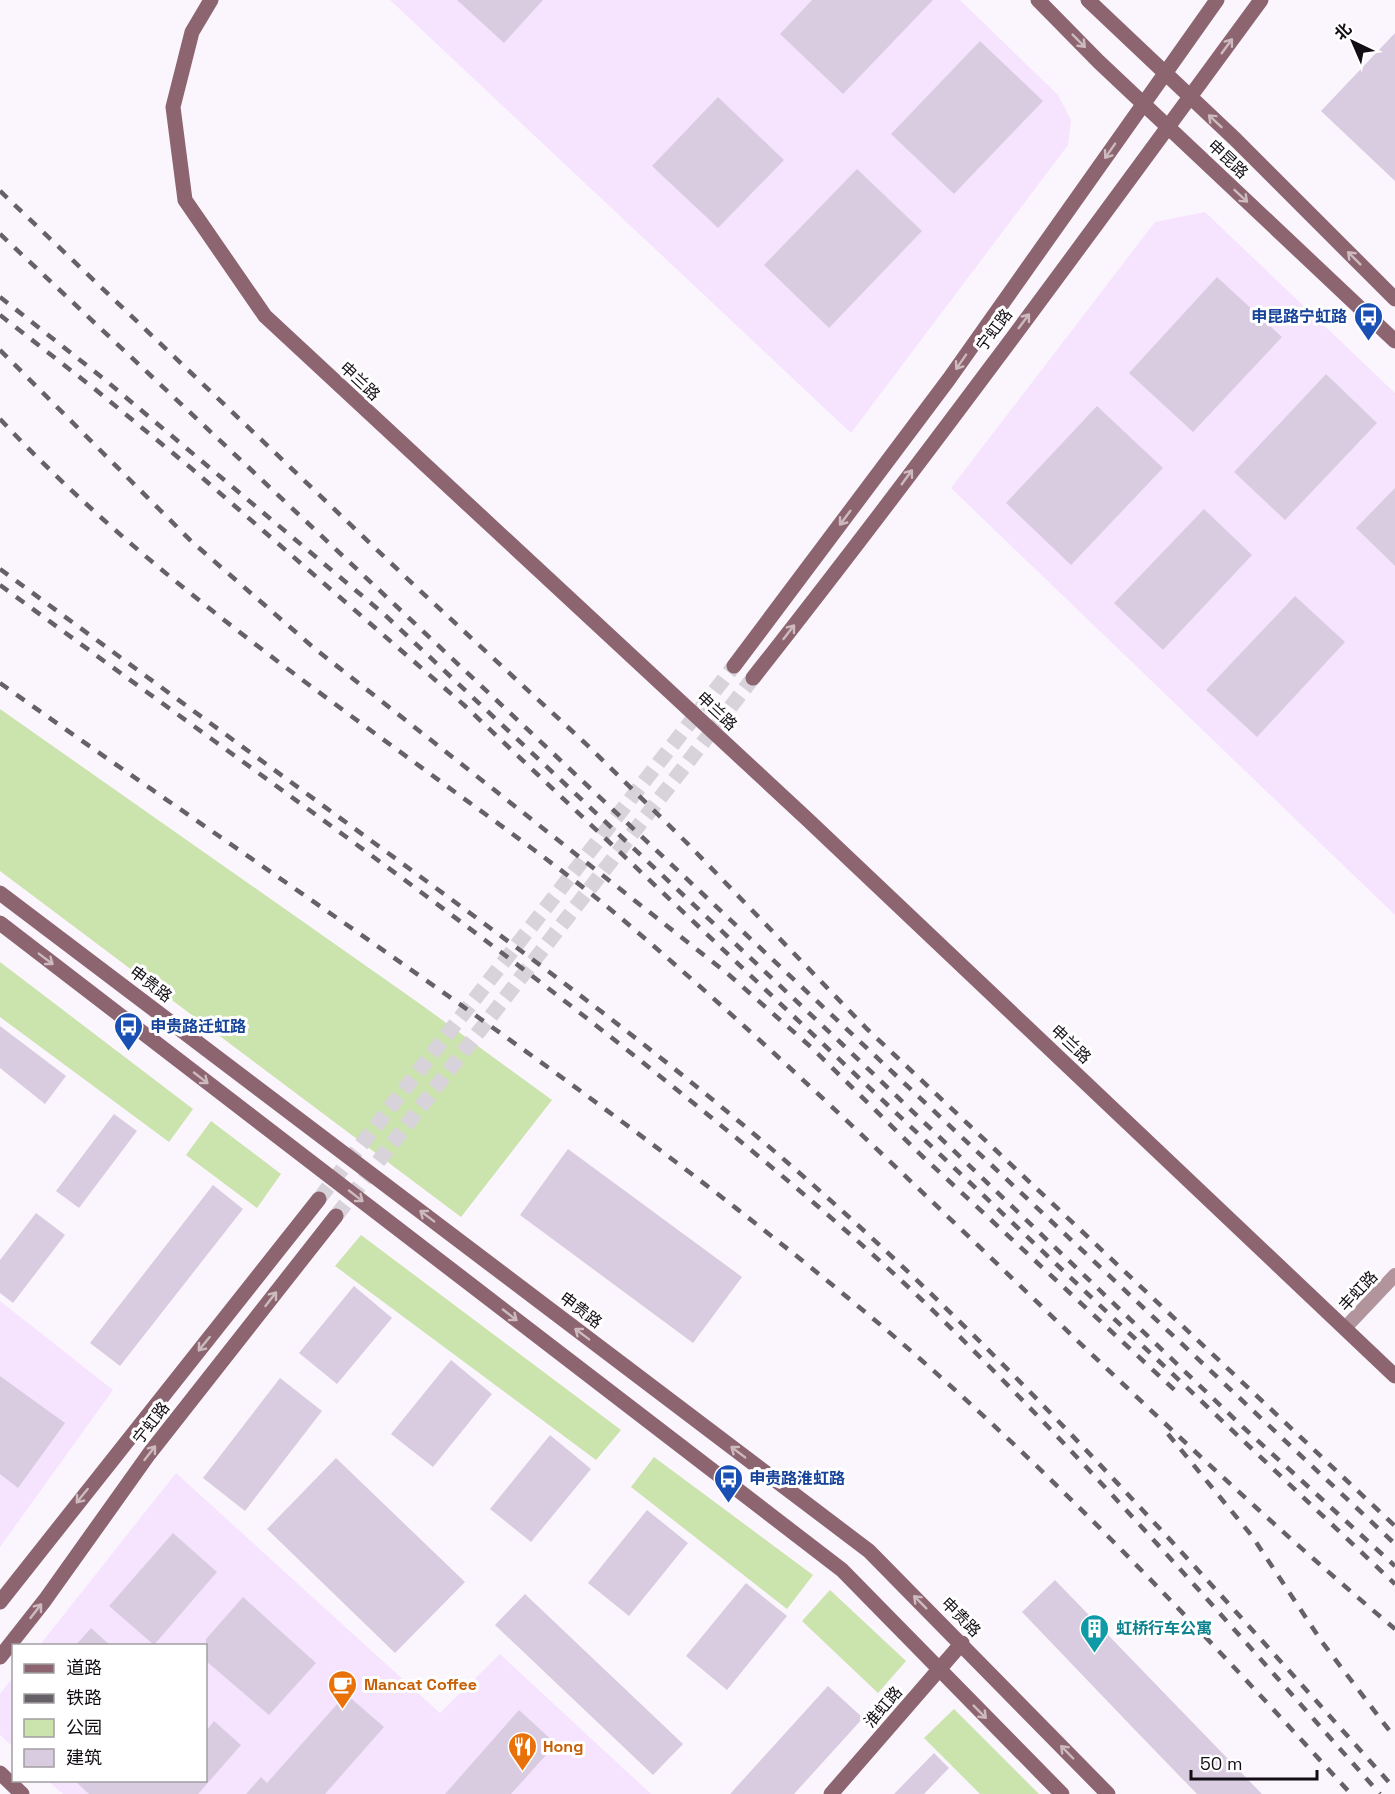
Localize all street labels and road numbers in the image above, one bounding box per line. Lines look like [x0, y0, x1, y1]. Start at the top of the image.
street label: 申昆路 [1203, 135, 1253, 183]
street label: 宁虹路 [971, 305, 1017, 355]
street label: 申兰路 [335, 357, 385, 405]
street label: 申兰路 [692, 687, 742, 735]
street label: 申贵路 [126, 961, 176, 1007]
street label: 申兰路 [1046, 1020, 1096, 1068]
street label: 丰虹路 [1334, 1266, 1382, 1316]
street label: 申贵路 [556, 1287, 606, 1333]
street label: 宁虹路 [128, 1398, 174, 1448]
street label: 申贵路 [937, 1593, 985, 1641]
street label: 淮虹路 [859, 1682, 907, 1732]

